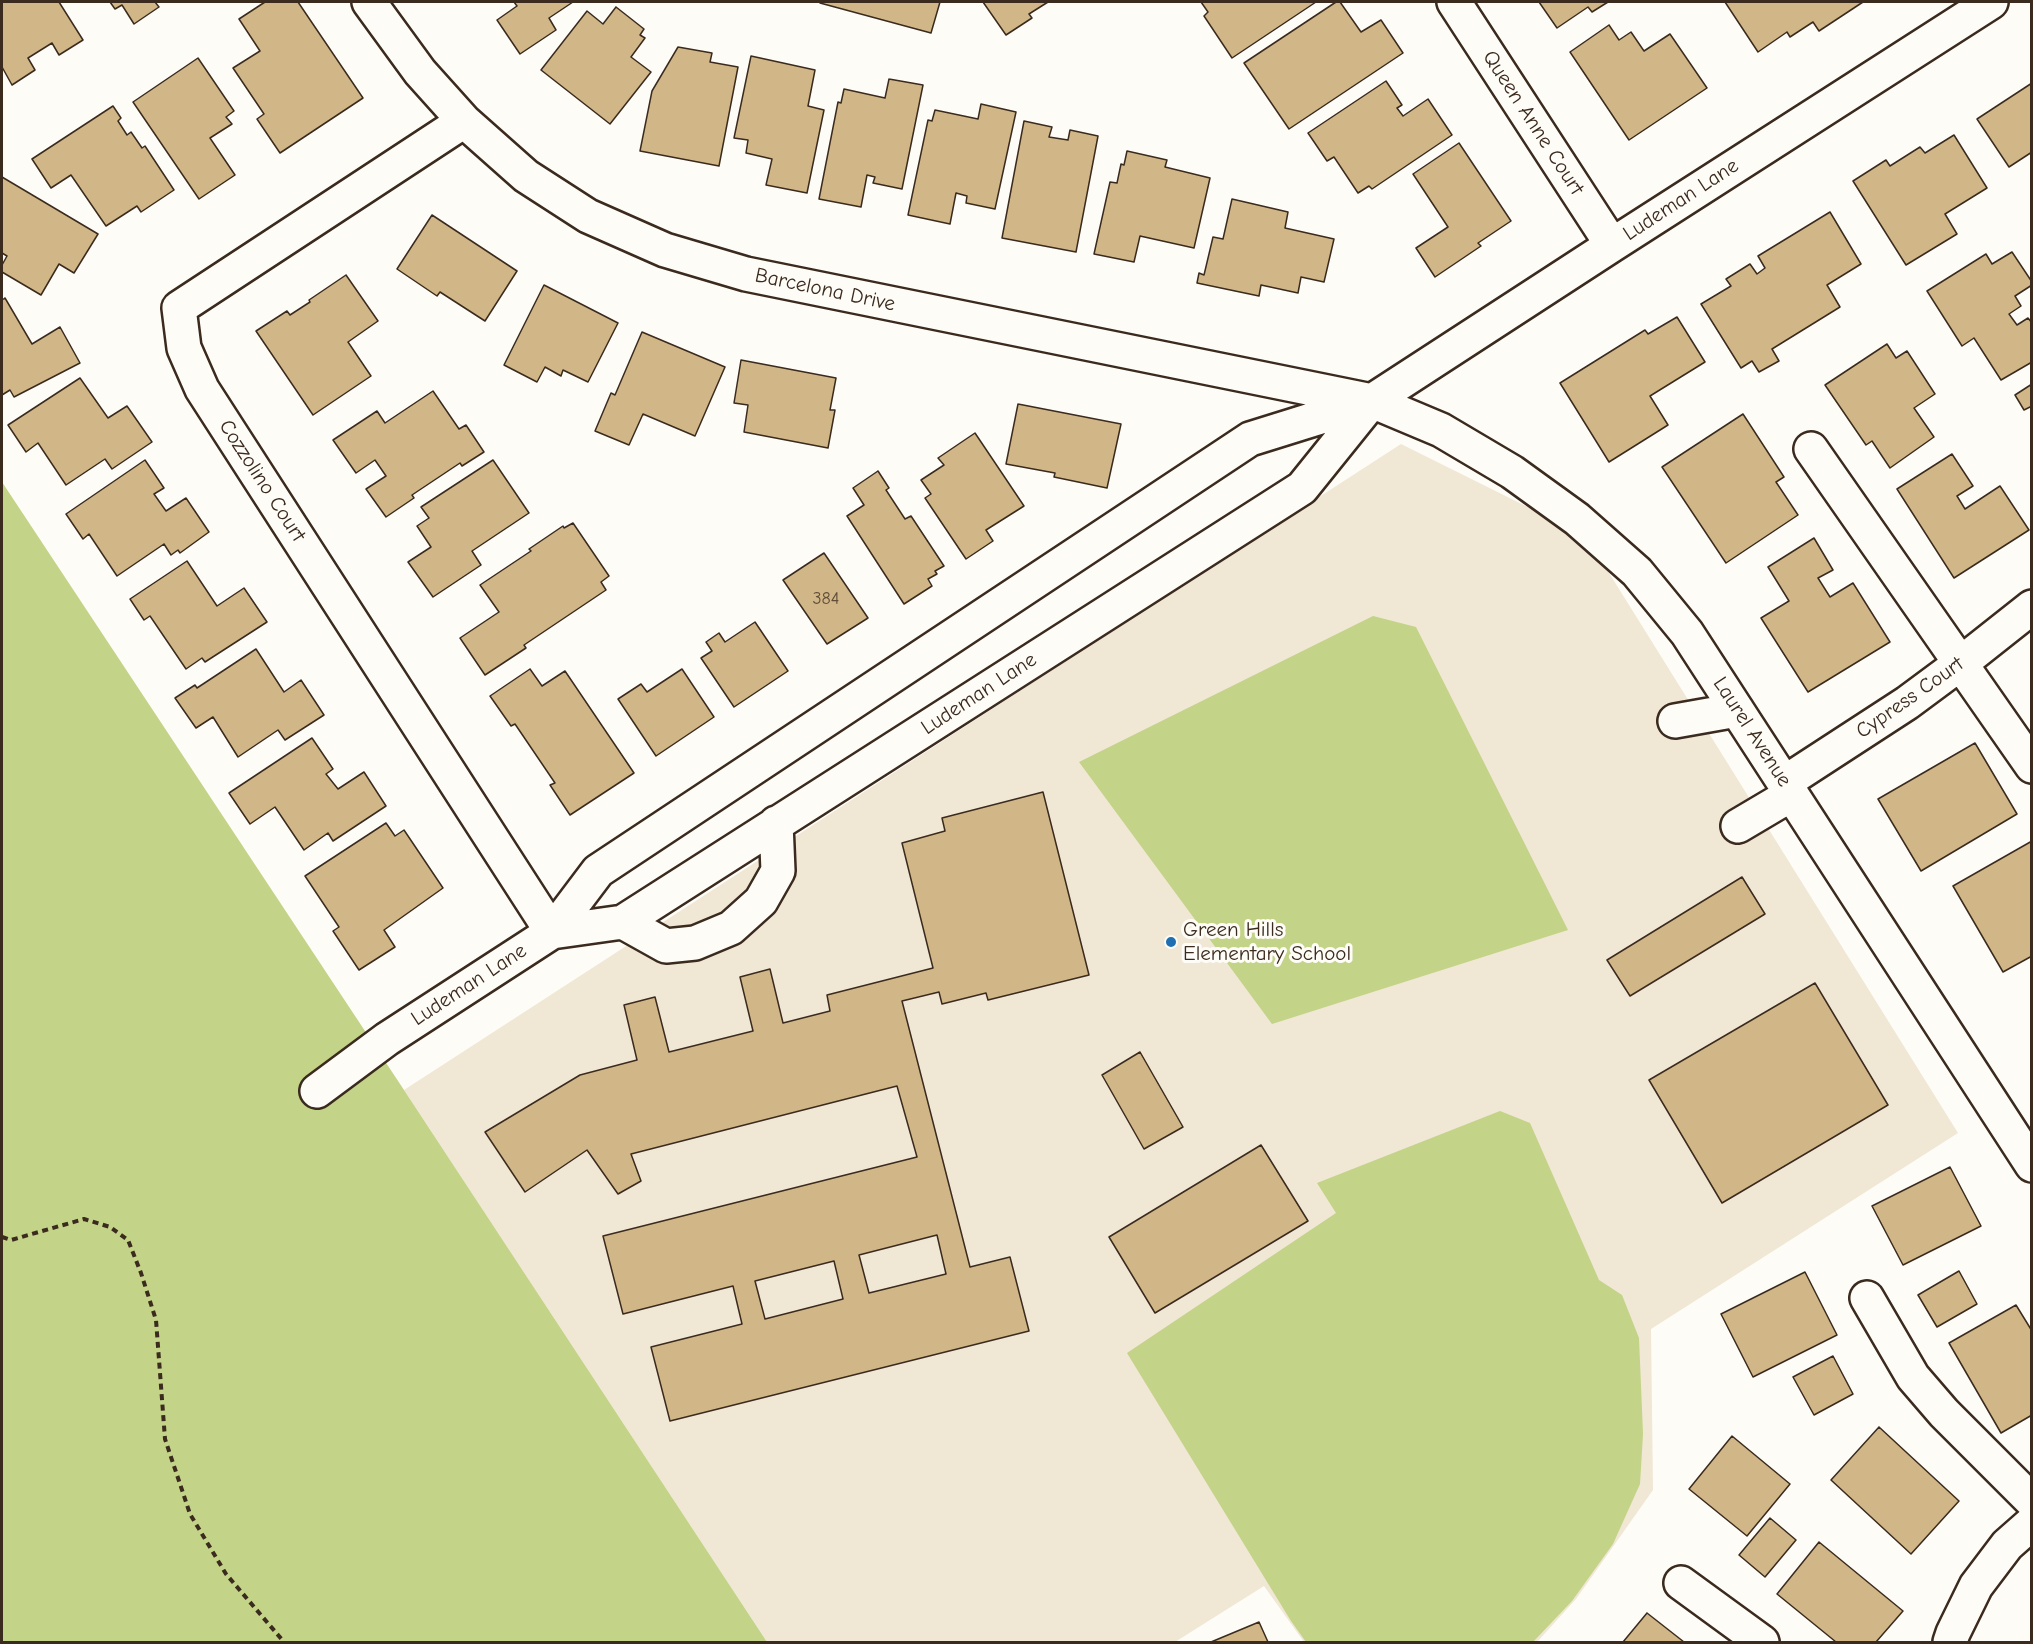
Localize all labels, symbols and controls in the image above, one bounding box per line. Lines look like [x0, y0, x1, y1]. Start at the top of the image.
street label: Queen Anne Court [1477, 46, 1589, 200]
street label: Ludeman Lane [1619, 153, 1743, 247]
street label: Barcelona Drive [753, 263, 897, 317]
street label: Cozzolino Court [213, 415, 311, 547]
house number: 384 [812, 588, 840, 610]
street label: Ludeman Lane [917, 647, 1041, 741]
street label: Cypress Court [1851, 652, 1969, 744]
street label: Laurel Avenue [1707, 672, 1797, 792]
place label: Green Hills Elementary School [1183, 917, 1351, 967]
marker: Green Hills Elementary School [1164, 935, 1178, 949]
street label: Ludeman Lane [407, 938, 531, 1032]

